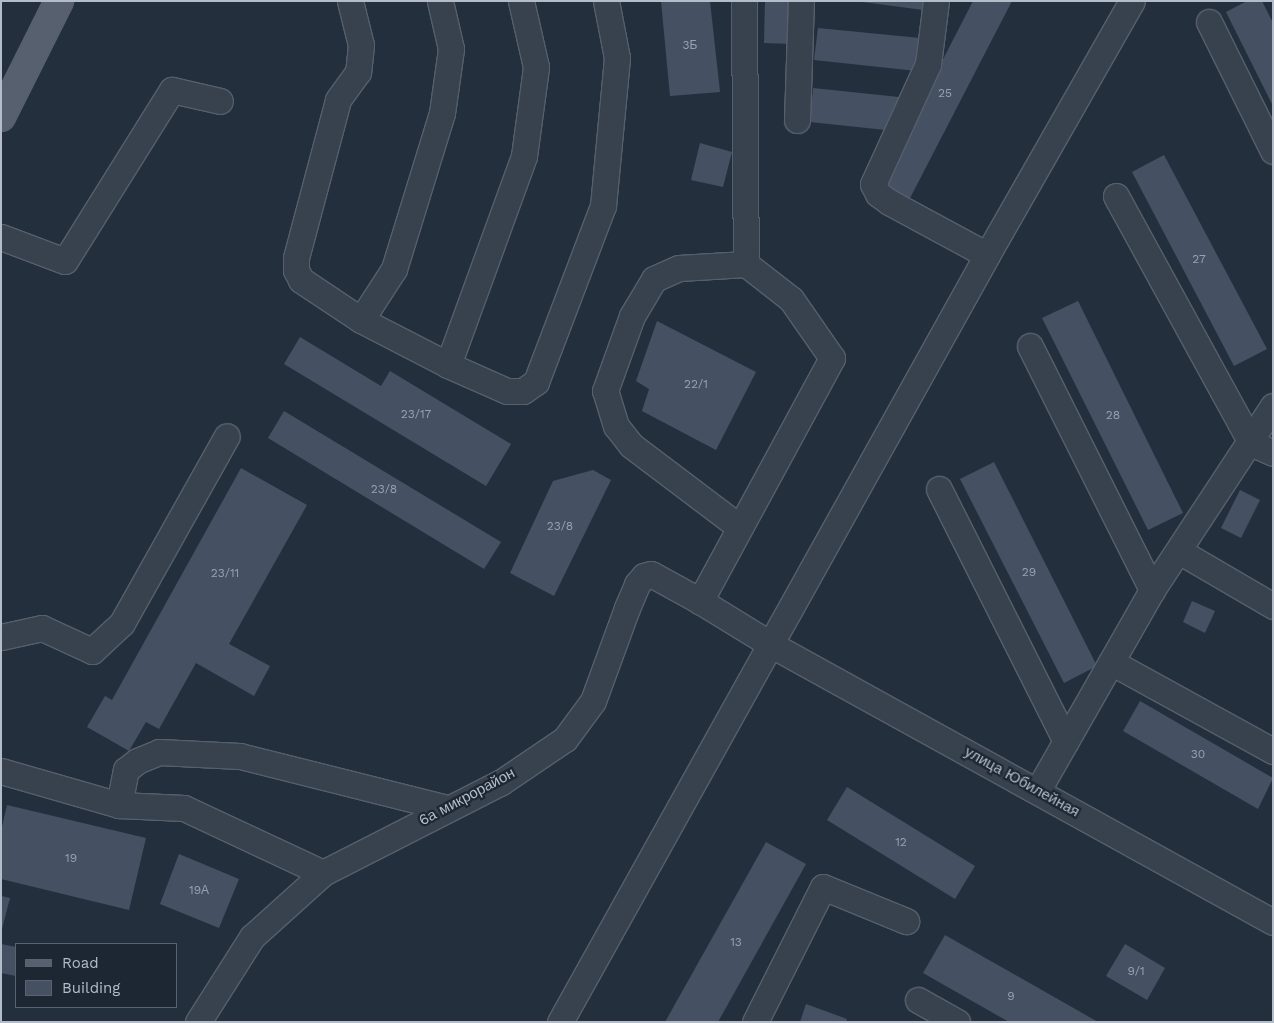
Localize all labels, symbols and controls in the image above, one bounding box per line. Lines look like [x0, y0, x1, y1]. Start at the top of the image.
house number: 3Б [683, 39, 697, 53]
house number: 25 [938, 87, 952, 101]
house number: 27 [1192, 253, 1206, 267]
house number: 22/1 [684, 378, 708, 392]
house number: 23/17 [401, 408, 431, 422]
house number: 28 [1106, 409, 1120, 423]
house number: 23/8 [371, 483, 397, 497]
house number: 23/8 [547, 520, 573, 534]
house number: 29 [1022, 566, 1036, 580]
house number: 23/11 [211, 567, 239, 581]
street label: улица Юбилейная [961, 743, 1083, 821]
house number: 30 [1191, 748, 1205, 762]
street label: 6а микрорайон [416, 764, 518, 830]
house number: 12 [895, 836, 907, 850]
house number: 19 [65, 852, 77, 866]
house number: 19А [189, 884, 209, 898]
house number: 13 [730, 936, 742, 950]
legend [15, 943, 178, 1008]
text: Road [62, 954, 99, 972]
house number: 9/1 [1127, 965, 1145, 979]
text: Building [62, 979, 120, 997]
house number: 9 [1007, 990, 1015, 1004]

